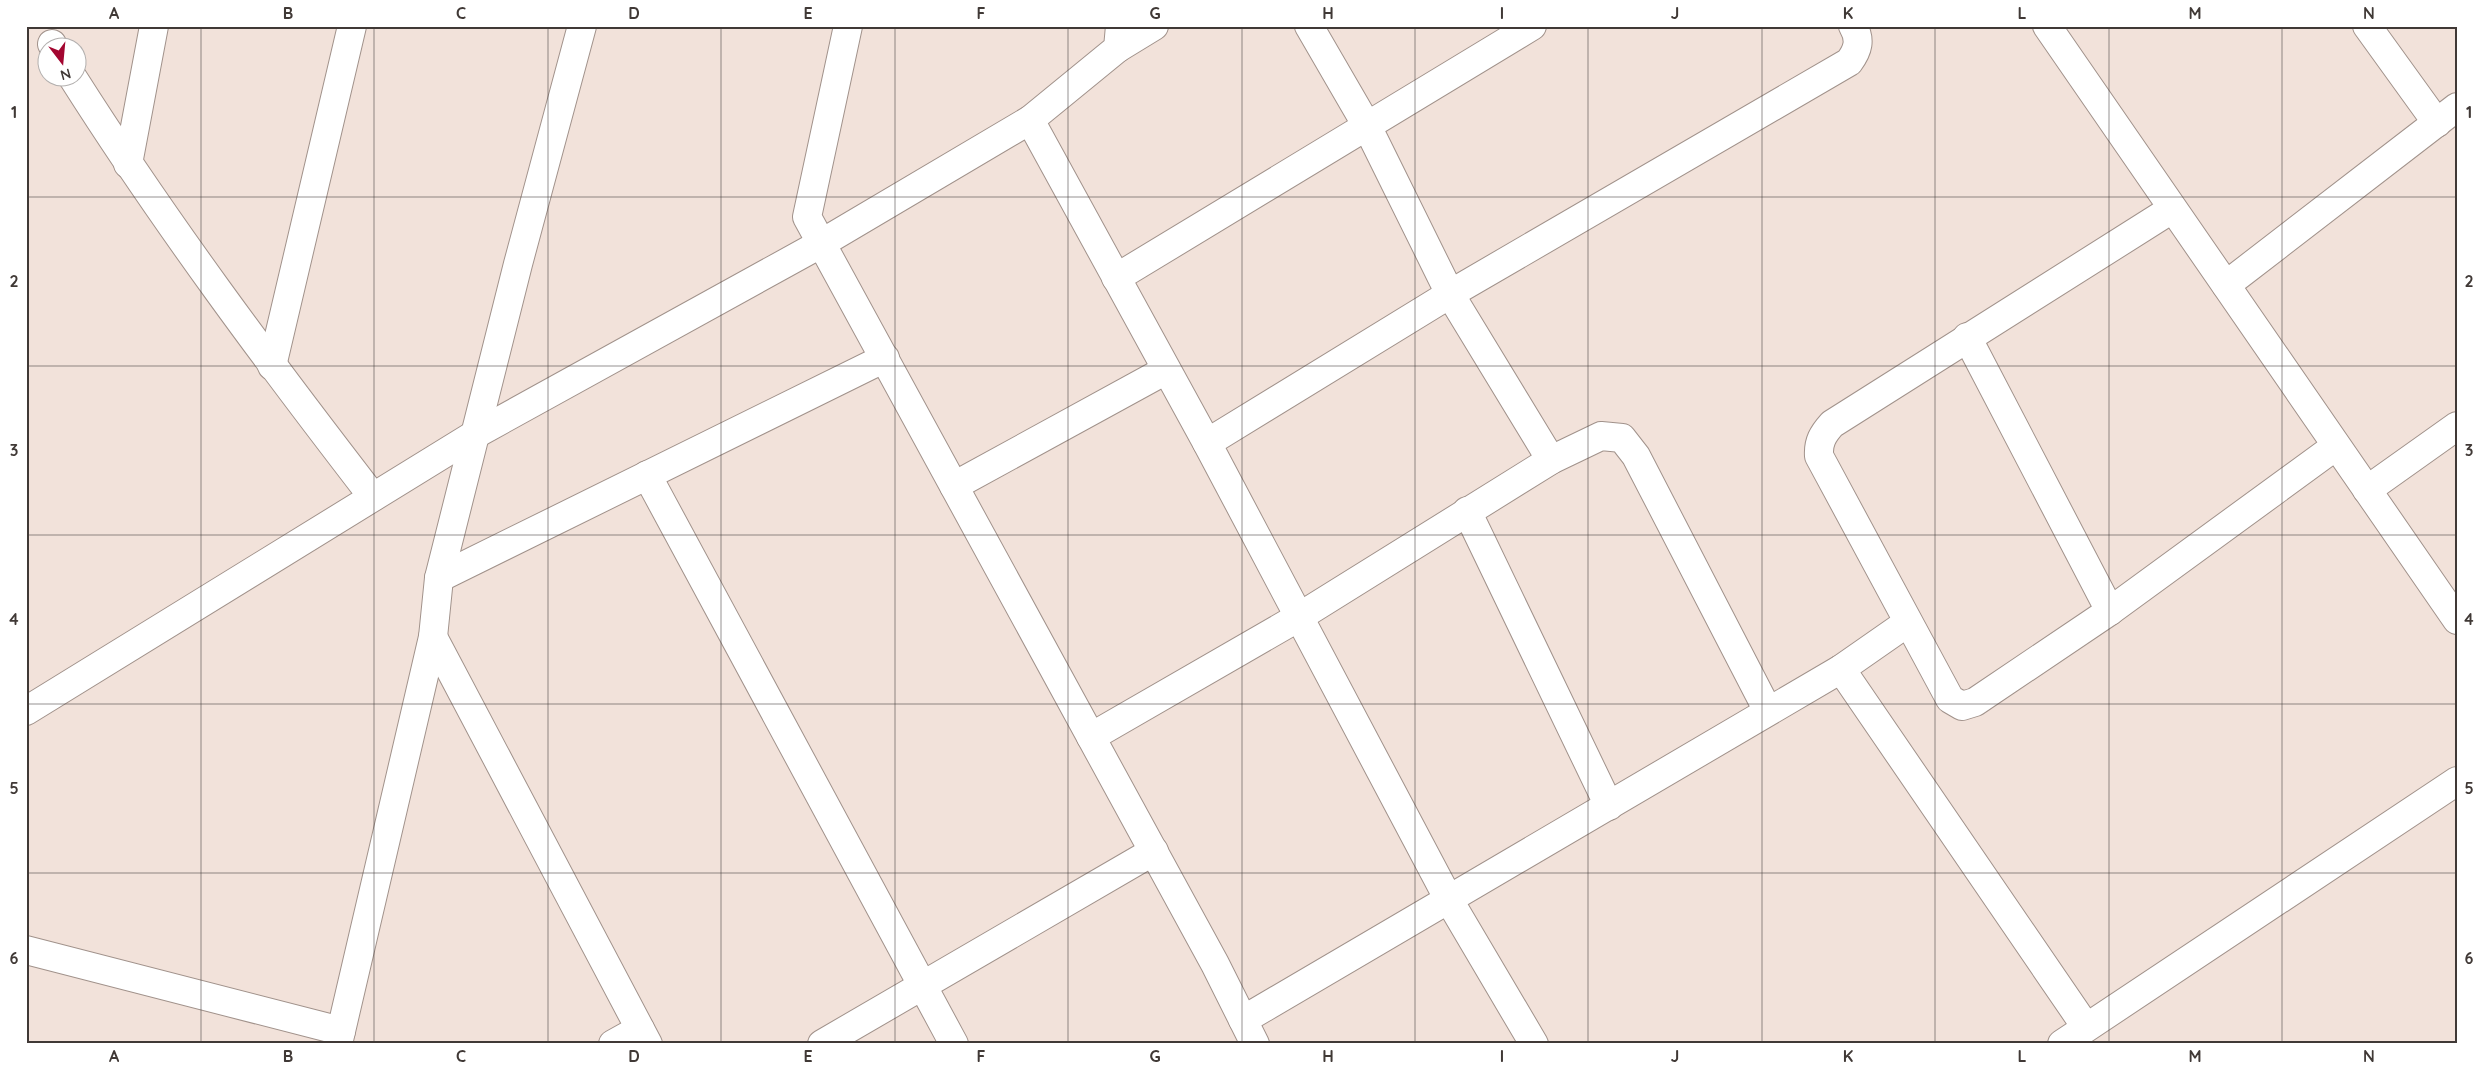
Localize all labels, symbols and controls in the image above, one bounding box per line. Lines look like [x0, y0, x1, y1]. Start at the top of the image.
text: A [109, 3, 120, 23]
text: B [283, 3, 293, 23]
text: C [456, 3, 466, 23]
text: D [628, 3, 640, 23]
text: E [803, 3, 813, 23]
text: F [977, 3, 986, 23]
text: G [1149, 3, 1161, 23]
text: H [1322, 3, 1334, 23]
text: I [1500, 3, 1504, 23]
text: J [1671, 3, 1679, 23]
text: K [1843, 3, 1853, 23]
text: L [2018, 3, 2027, 23]
text: M [2188, 3, 2202, 23]
text: N [2363, 3, 2375, 23]
north arrow [38, 38, 88, 88]
text: N [58, 64, 73, 85]
text: 1 [11, 102, 17, 122]
text: 1 [2466, 102, 2472, 122]
text: 2 [9, 271, 19, 291]
text: 2 [2464, 271, 2474, 291]
text: 3 [10, 440, 18, 460]
text: 3 [2465, 440, 2473, 460]
text: 4 [9, 609, 19, 629]
text: 4 [2464, 609, 2474, 629]
text: 5 [9, 778, 19, 798]
text: 5 [2464, 778, 2474, 798]
text: 6 [10, 948, 19, 968]
text: 6 [2465, 948, 2474, 968]
text: A [109, 1046, 120, 1066]
text: B [283, 1046, 293, 1066]
text: C [456, 1046, 466, 1066]
text: D [628, 1046, 640, 1066]
text: E [803, 1046, 813, 1066]
text: F [977, 1046, 986, 1066]
text: G [1149, 1046, 1161, 1066]
text: H [1322, 1046, 1334, 1066]
text: I [1500, 1046, 1504, 1066]
text: J [1671, 1046, 1679, 1066]
text: K [1843, 1046, 1853, 1066]
text: L [2018, 1046, 2027, 1066]
text: M [2188, 1046, 2202, 1066]
text: N [2363, 1046, 2375, 1066]

